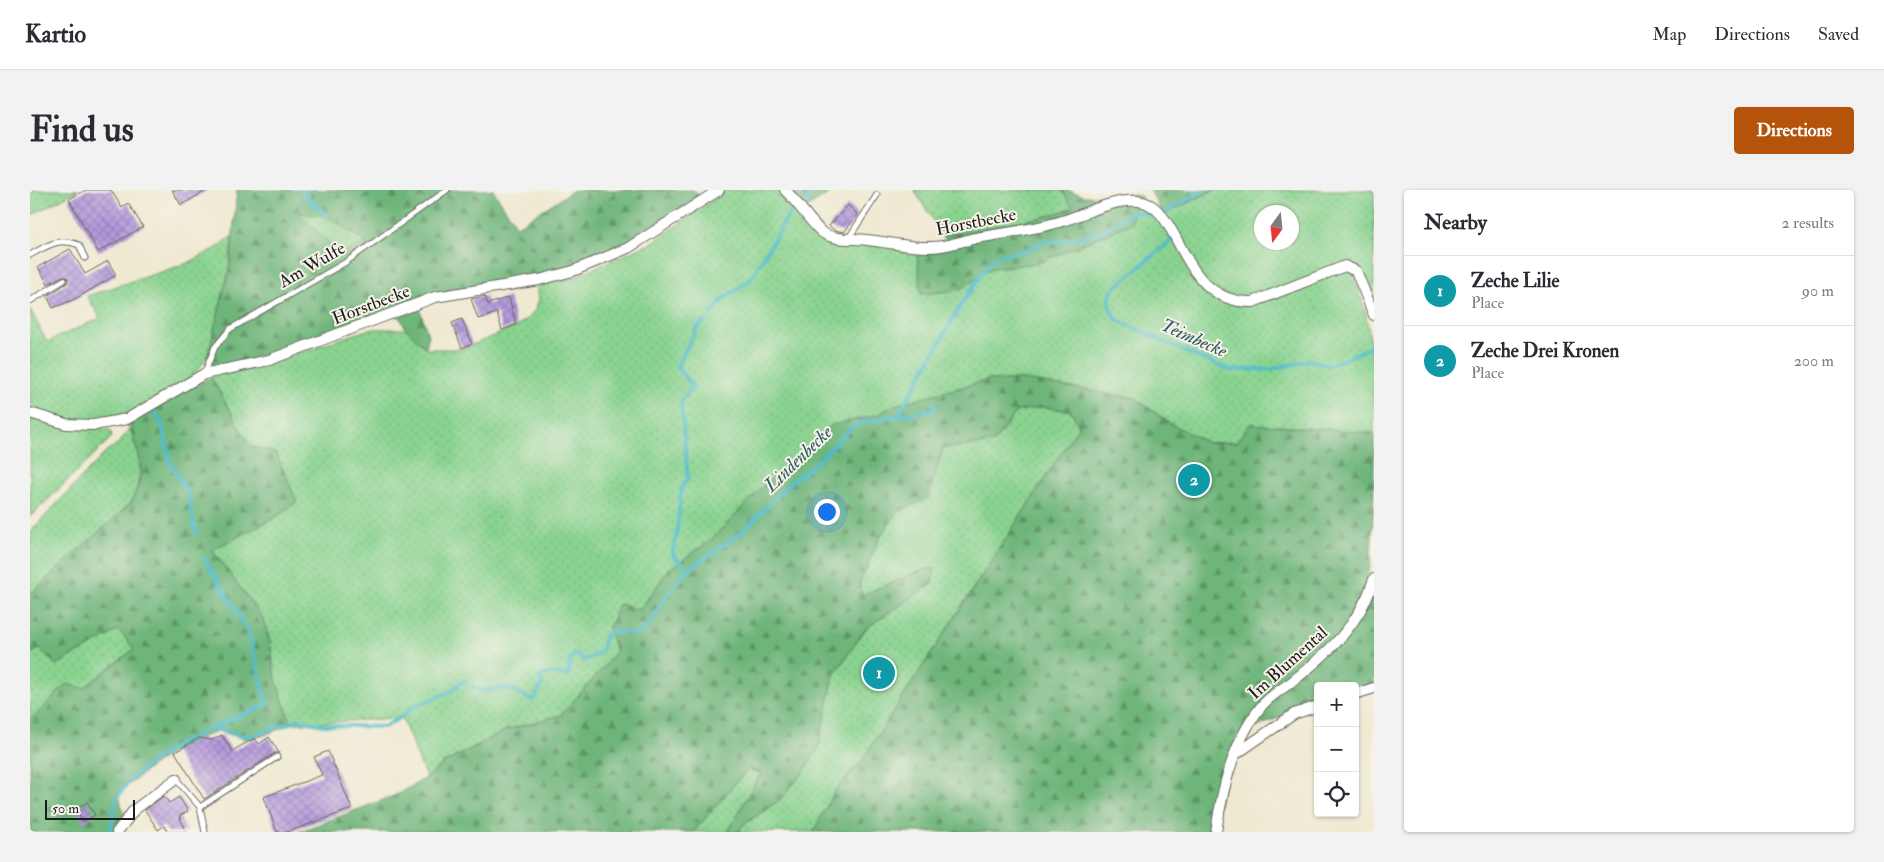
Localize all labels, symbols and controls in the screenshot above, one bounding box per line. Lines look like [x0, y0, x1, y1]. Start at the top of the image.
text: Kartio [25, 19, 86, 50]
text: Map [1653, 23, 1686, 46]
text: Directions [1714, 23, 1790, 46]
text: Saved [1818, 23, 1859, 46]
button: Directions [1734, 107, 1854, 154]
text: Find us [30, 108, 134, 152]
street label: Horstbecke [934, 203, 1019, 241]
north arrow [1254, 205, 1299, 250]
text: Nearby [1424, 209, 1487, 236]
text: 2 results [1781, 213, 1834, 233]
street label: Am Wulfe [274, 236, 350, 294]
text: Zeche Lilie [1471, 269, 1559, 293]
street label: Horstbecke [329, 280, 414, 330]
text: 1 [1437, 281, 1443, 301]
text: 90 m [1802, 281, 1834, 301]
text: Place [1471, 293, 1504, 313]
water label: Teimbecke [1157, 313, 1231, 363]
text: Zeche Drei Kronen [1471, 339, 1619, 363]
text: 2 [1436, 351, 1444, 371]
text: 200 m [1794, 351, 1834, 371]
text: Place [1471, 363, 1504, 383]
water label: Lindenbecke [758, 420, 838, 498]
pin: 2 [1178, 461, 1210, 499]
your location [814, 499, 840, 525]
street label: Im Blumental [1243, 621, 1333, 705]
pin: 1 [863, 654, 895, 692]
map controls [1314, 682, 1359, 817]
button: + [1314, 682, 1359, 727]
button: − [1314, 727, 1359, 772]
button: locate [1314, 772, 1359, 817]
scale bar [45, 797, 135, 820]
text: 50 m [52, 800, 79, 817]

